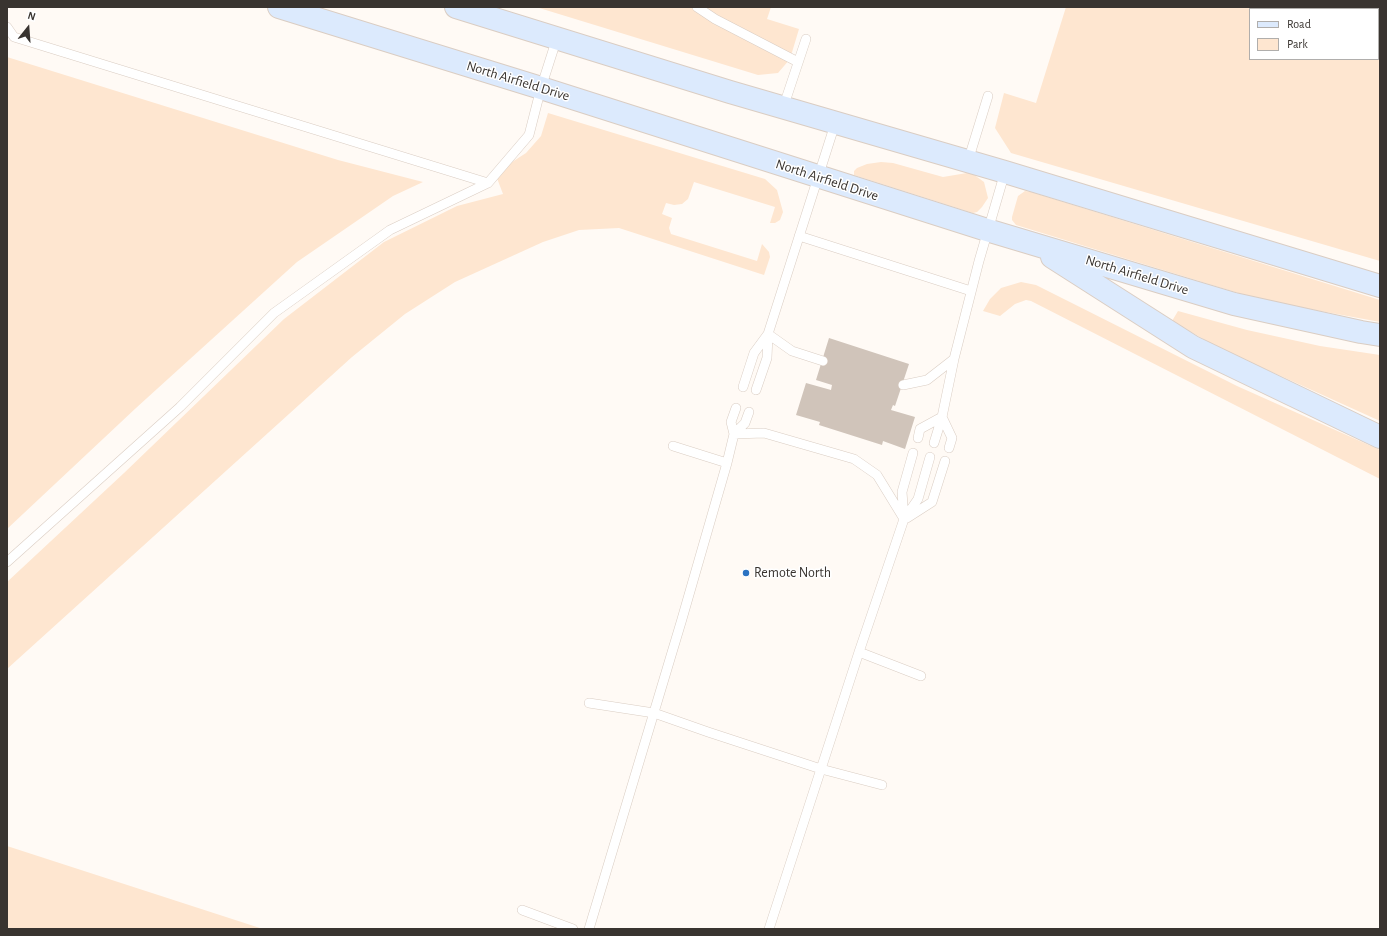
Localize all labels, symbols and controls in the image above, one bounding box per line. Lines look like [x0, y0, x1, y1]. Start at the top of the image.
north arrow [8, 8, 48, 48]
legend [1249, 8, 1379, 60]
text: N [26, 10, 37, 22]
text: Road [1287, 18, 1311, 30]
text: Park [1287, 38, 1308, 50]
street label: North Airfield Drive [464, 57, 572, 105]
street label: North Airfield Drive [774, 155, 880, 205]
street label: North Airfield Drive [1083, 251, 1191, 299]
place label: Remote North [754, 565, 831, 581]
marker: Remote North [741, 568, 751, 578]

